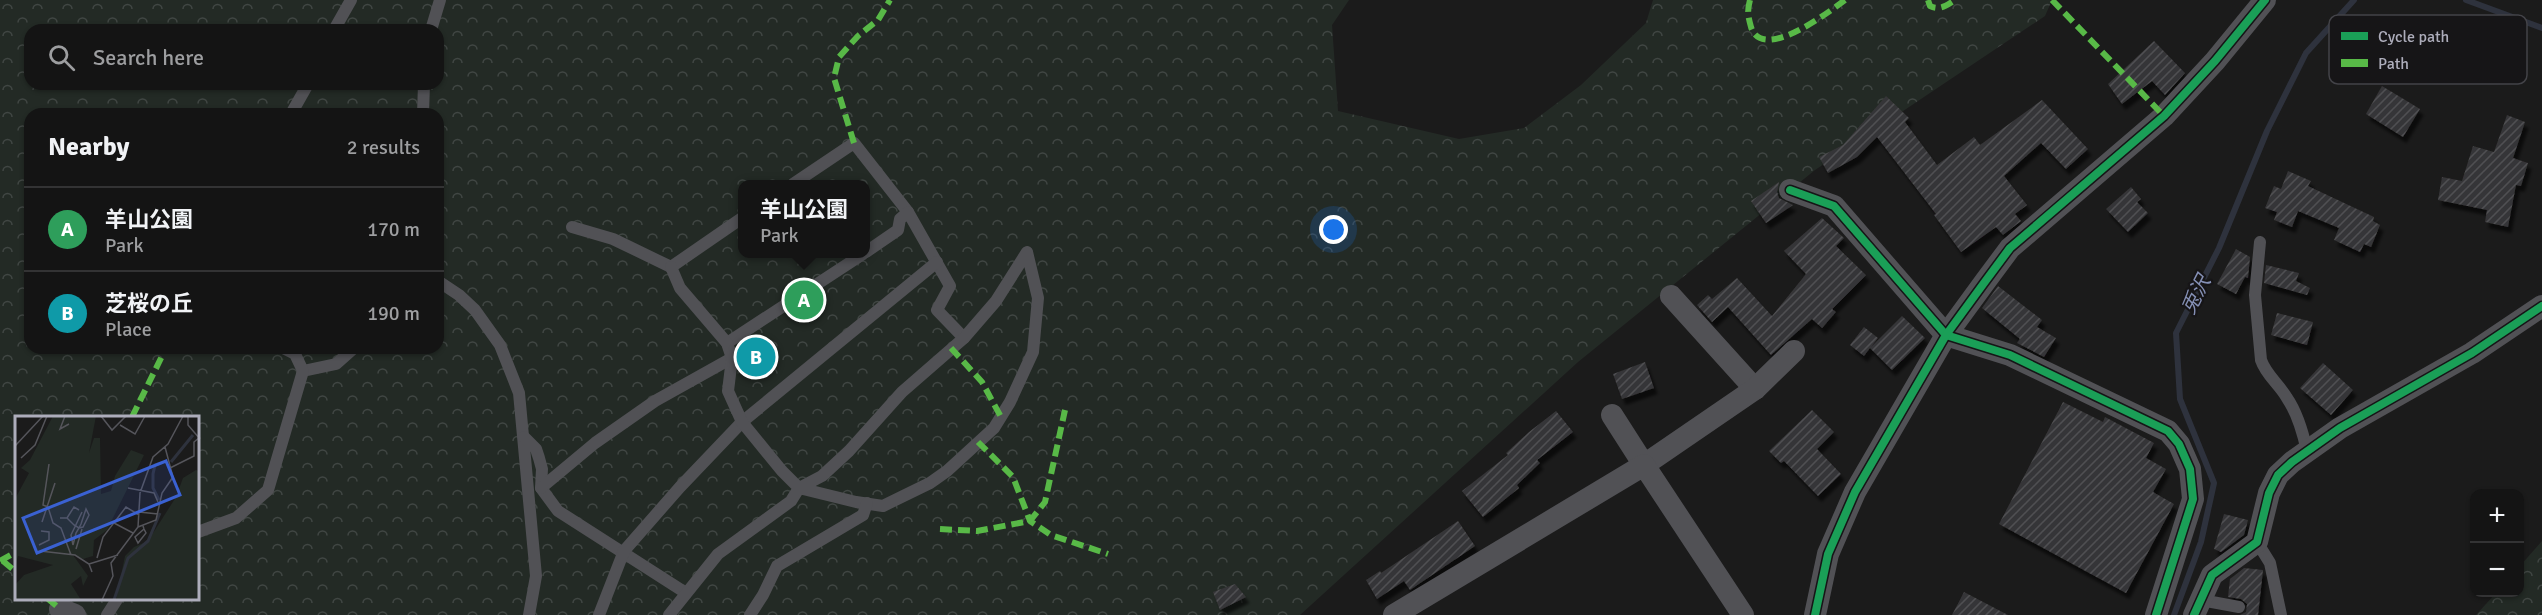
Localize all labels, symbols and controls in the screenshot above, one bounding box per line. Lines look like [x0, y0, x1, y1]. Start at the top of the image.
legend [2329, 15, 2527, 84]
search box [24, 24, 444, 90]
text: Cycle path [2378, 27, 2449, 47]
icon: search [45, 41, 78, 74]
text: Search here [93, 44, 204, 71]
text: Path [2378, 54, 2409, 74]
text: Nearby [48, 131, 129, 163]
text: 2 results [347, 135, 420, 160]
popup [738, 180, 870, 258]
text: 羊山公園 [760, 196, 848, 223]
text: 羊山公園 [105, 206, 193, 233]
your location [1319, 215, 1348, 244]
text: A [61, 217, 74, 242]
text: 170 m [367, 217, 420, 242]
text: Park [760, 223, 798, 248]
text: Park [105, 233, 143, 258]
water label: 兎沢 [2176, 269, 2218, 318]
pin: A [784, 278, 824, 322]
text: 芝桜の丘 [105, 290, 193, 317]
text: B [61, 301, 74, 326]
text: 190 m [367, 301, 420, 326]
text: Place [105, 317, 152, 342]
pin: B [736, 334, 776, 380]
inset map [15, 416, 200, 600]
map controls [2470, 489, 2524, 597]
button: + [2470, 489, 2524, 543]
button: − [2470, 543, 2524, 597]

